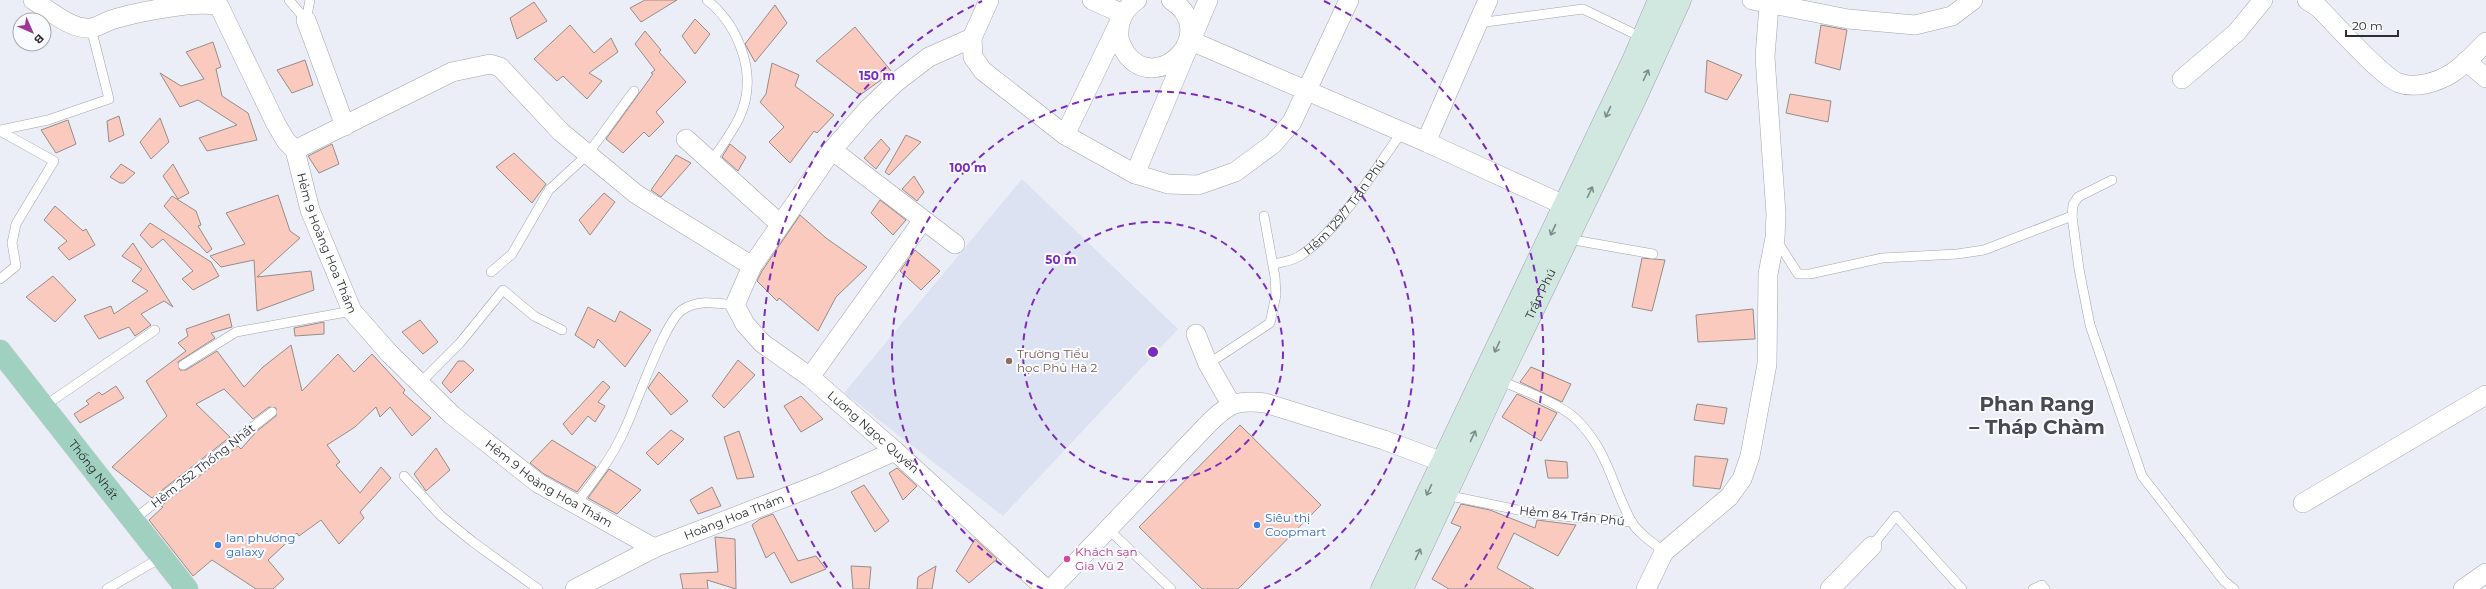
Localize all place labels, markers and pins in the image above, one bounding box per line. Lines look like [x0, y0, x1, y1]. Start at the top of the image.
centre of rings [1146, 345, 1160, 359]
place label: Trường Tiểu học Phủ Hà 2 [1017, 346, 1097, 375]
marker: Trường Tiểu học Phủ Hà 2 [1004, 356, 1014, 366]
place label: Siêu thị Coopmart [1265, 510, 1326, 539]
marker: Siêu thị Coopmart [1252, 520, 1262, 530]
place label: lan phương galaxy [226, 530, 296, 559]
marker: lan phương galaxy [213, 540, 223, 550]
place label: Khách sạn Gia Vũ 2 [1075, 544, 1138, 573]
marker: Khách sạn Gia Vũ 2 [1062, 554, 1072, 564]

